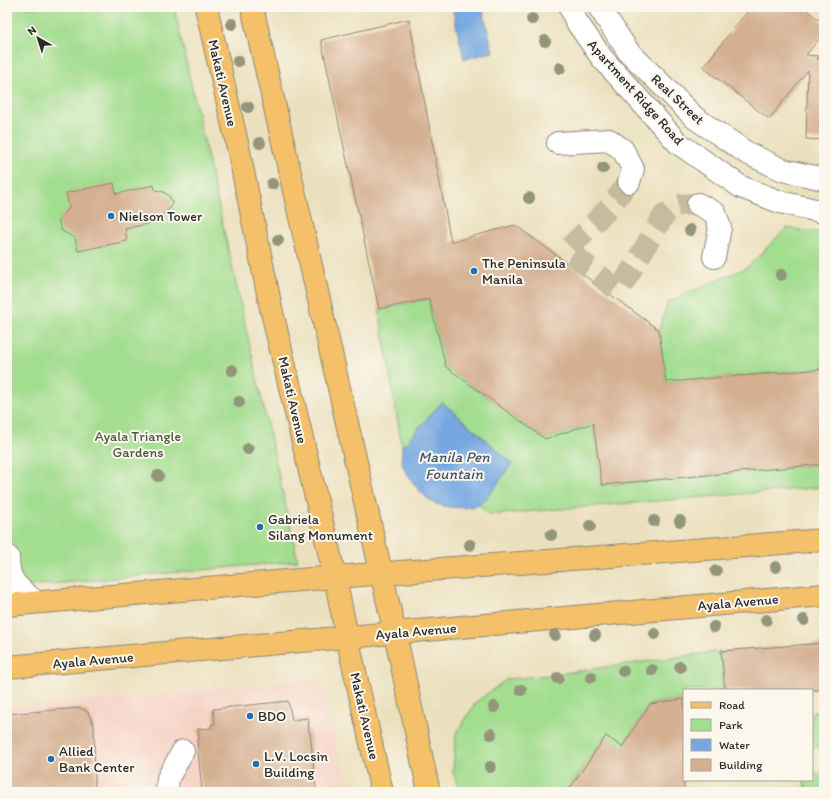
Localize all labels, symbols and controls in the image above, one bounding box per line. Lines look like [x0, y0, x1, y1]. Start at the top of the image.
north arrow [18, 18, 58, 58]
text: N [25, 23, 39, 38]
street label: Apartment Ridge Road [584, 36, 688, 149]
street label: Makati Avenue [204, 38, 241, 129]
street label: Real Street [648, 71, 708, 128]
place label: Nielson Tower [119, 208, 203, 225]
marker: Nielson Tower [106, 211, 116, 221]
place label: The Peninsula Manila [482, 255, 566, 288]
marker: The Peninsula Manila [469, 266, 479, 276]
street label: Makati Avenue [274, 355, 311, 446]
park label: Ayala Triangle Gardens [95, 428, 182, 461]
water label: Manila Pen Fountain [418, 448, 490, 483]
place label: Gabriela Silang Monument [268, 511, 373, 544]
marker: Gabriela Silang Monument [255, 522, 265, 532]
street label: Ayala Avenue [697, 590, 780, 614]
street label: Ayala Avenue [375, 619, 458, 643]
street label: Ayala Avenue [52, 648, 135, 672]
street label: Makati Avenue [346, 671, 383, 762]
legend [683, 689, 813, 781]
text: Road [719, 698, 745, 712]
place label: BDO [258, 708, 286, 725]
marker: BDO [245, 711, 255, 721]
text: Park [719, 718, 743, 732]
text: Water [719, 738, 750, 752]
place label: Allied Bank Center [59, 743, 135, 776]
place label: L.V. Locsin Building [264, 748, 328, 781]
marker: Allied Bank Center [46, 754, 56, 764]
text: Building [719, 758, 763, 772]
marker: L.V. Locsin Building [251, 759, 261, 769]

